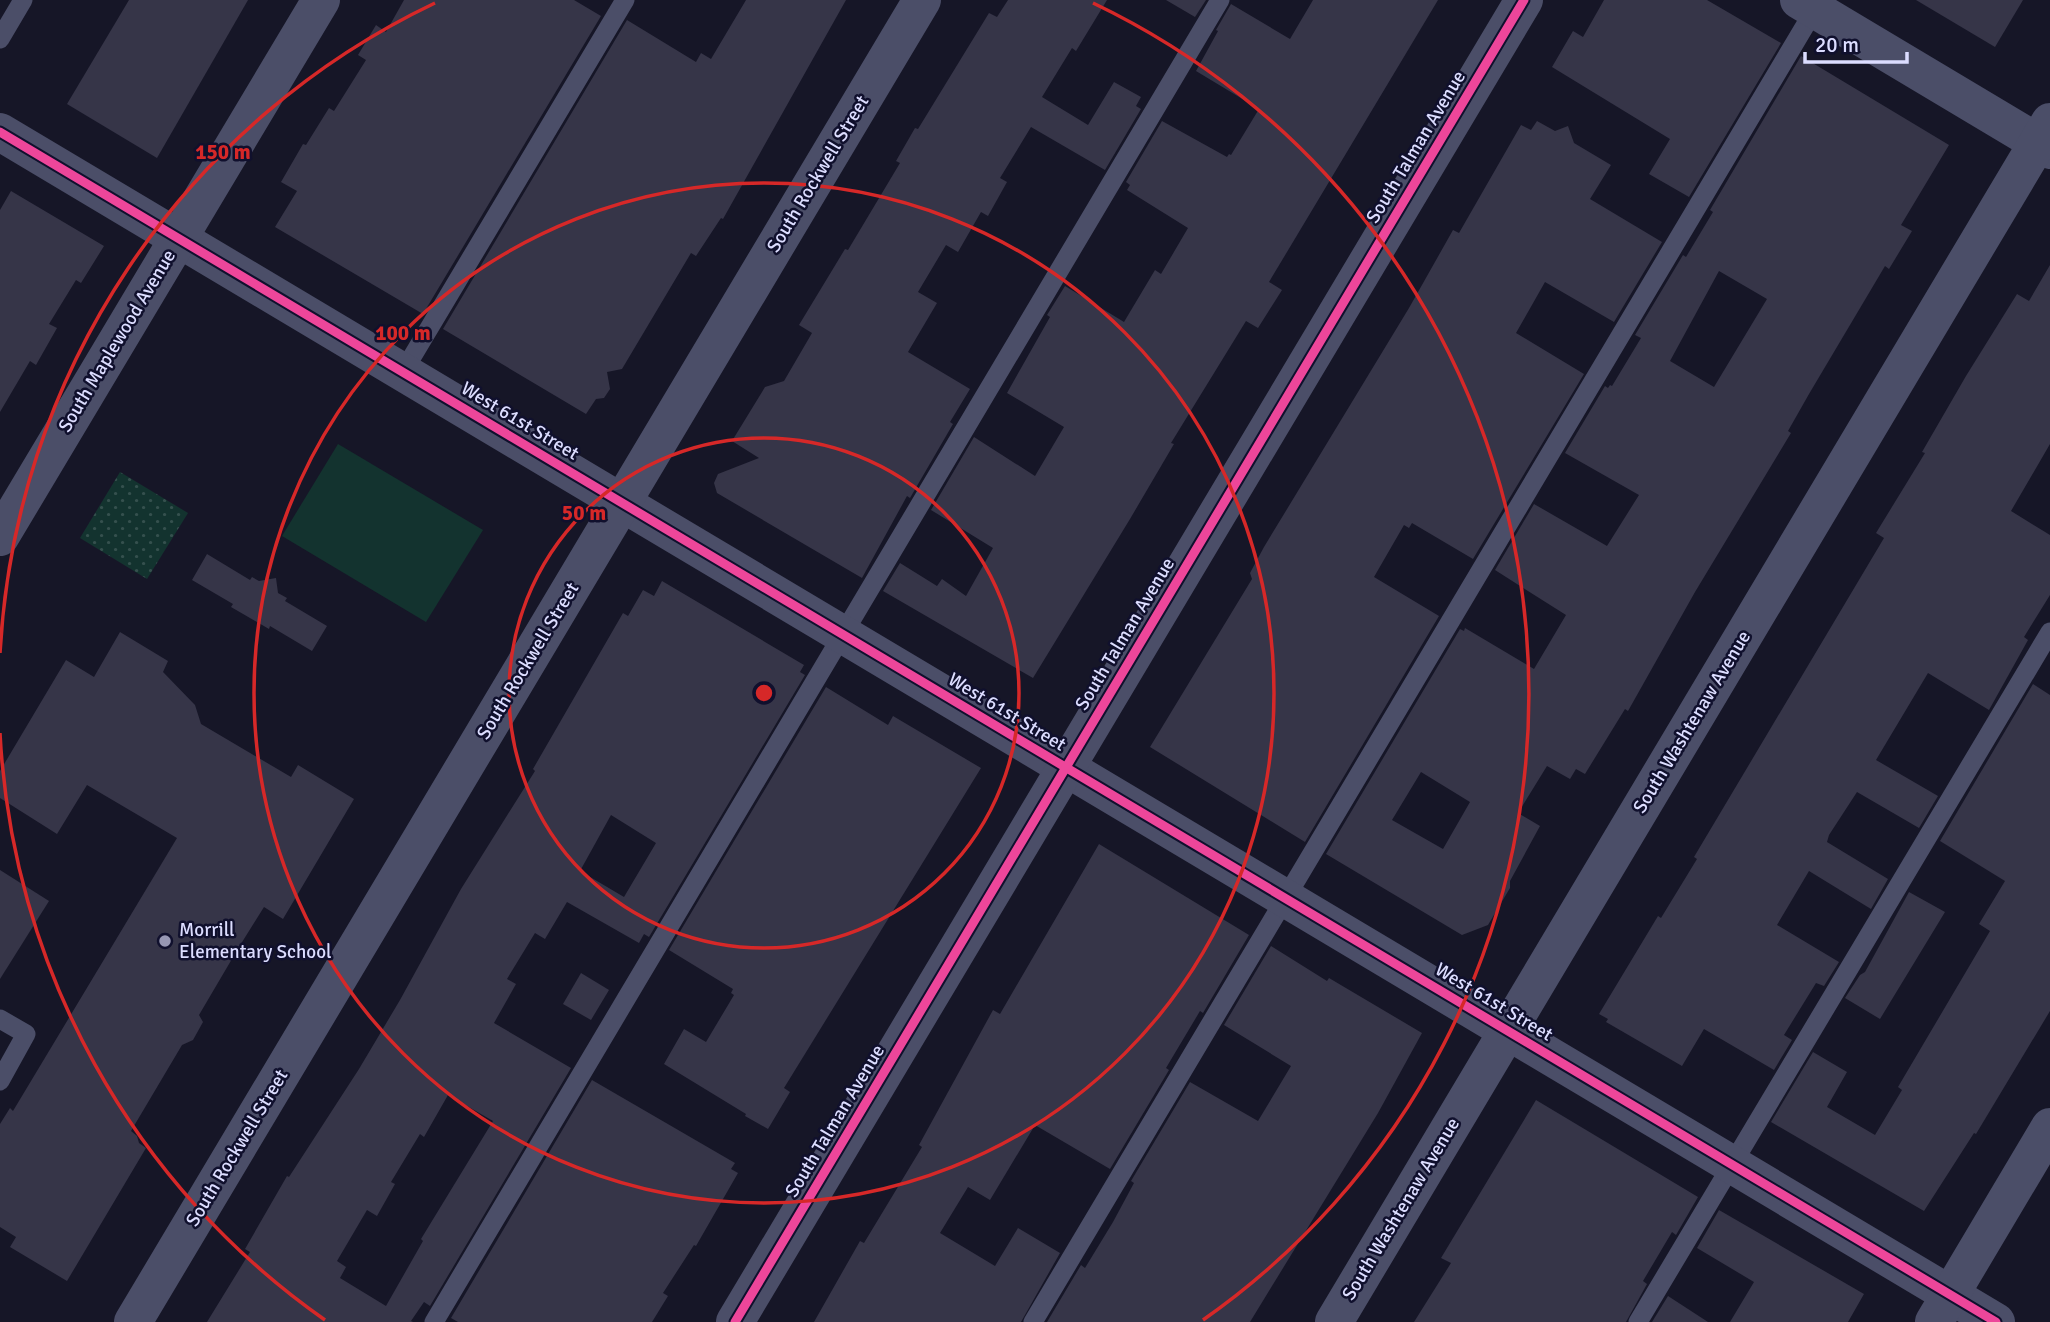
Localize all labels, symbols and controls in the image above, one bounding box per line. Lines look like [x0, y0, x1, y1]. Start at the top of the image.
scale bar [1805, 21, 1906, 65]
text: 20 m [1815, 32, 1859, 58]
street label: South Talman Avenue [1361, 66, 1471, 228]
street label: South Rockwell Street [762, 91, 875, 257]
text: 150 m [195, 139, 251, 165]
street label: South Maplewood Avenue [53, 245, 181, 437]
text: 100 m [375, 320, 431, 346]
street label: West 61st Street [457, 376, 584, 466]
text: 50 m [562, 500, 606, 526]
street label: South Talman Avenue [1070, 553, 1180, 715]
street label: South Rockwell Street [472, 578, 585, 744]
street label: South Washtenaw Avenue [1628, 626, 1756, 818]
street label: West 61st Street [944, 667, 1071, 757]
centre of rings [752, 681, 776, 705]
place label: Morrill Elementary School [179, 918, 332, 964]
marker: Morrill Elementary School [157, 933, 173, 949]
street label: West 61st Street [1431, 957, 1558, 1047]
street label: South Talman Avenue [780, 1040, 890, 1202]
street label: South Rockwell Street [181, 1065, 294, 1231]
street label: South Washtenaw Avenue [1337, 1113, 1465, 1305]

